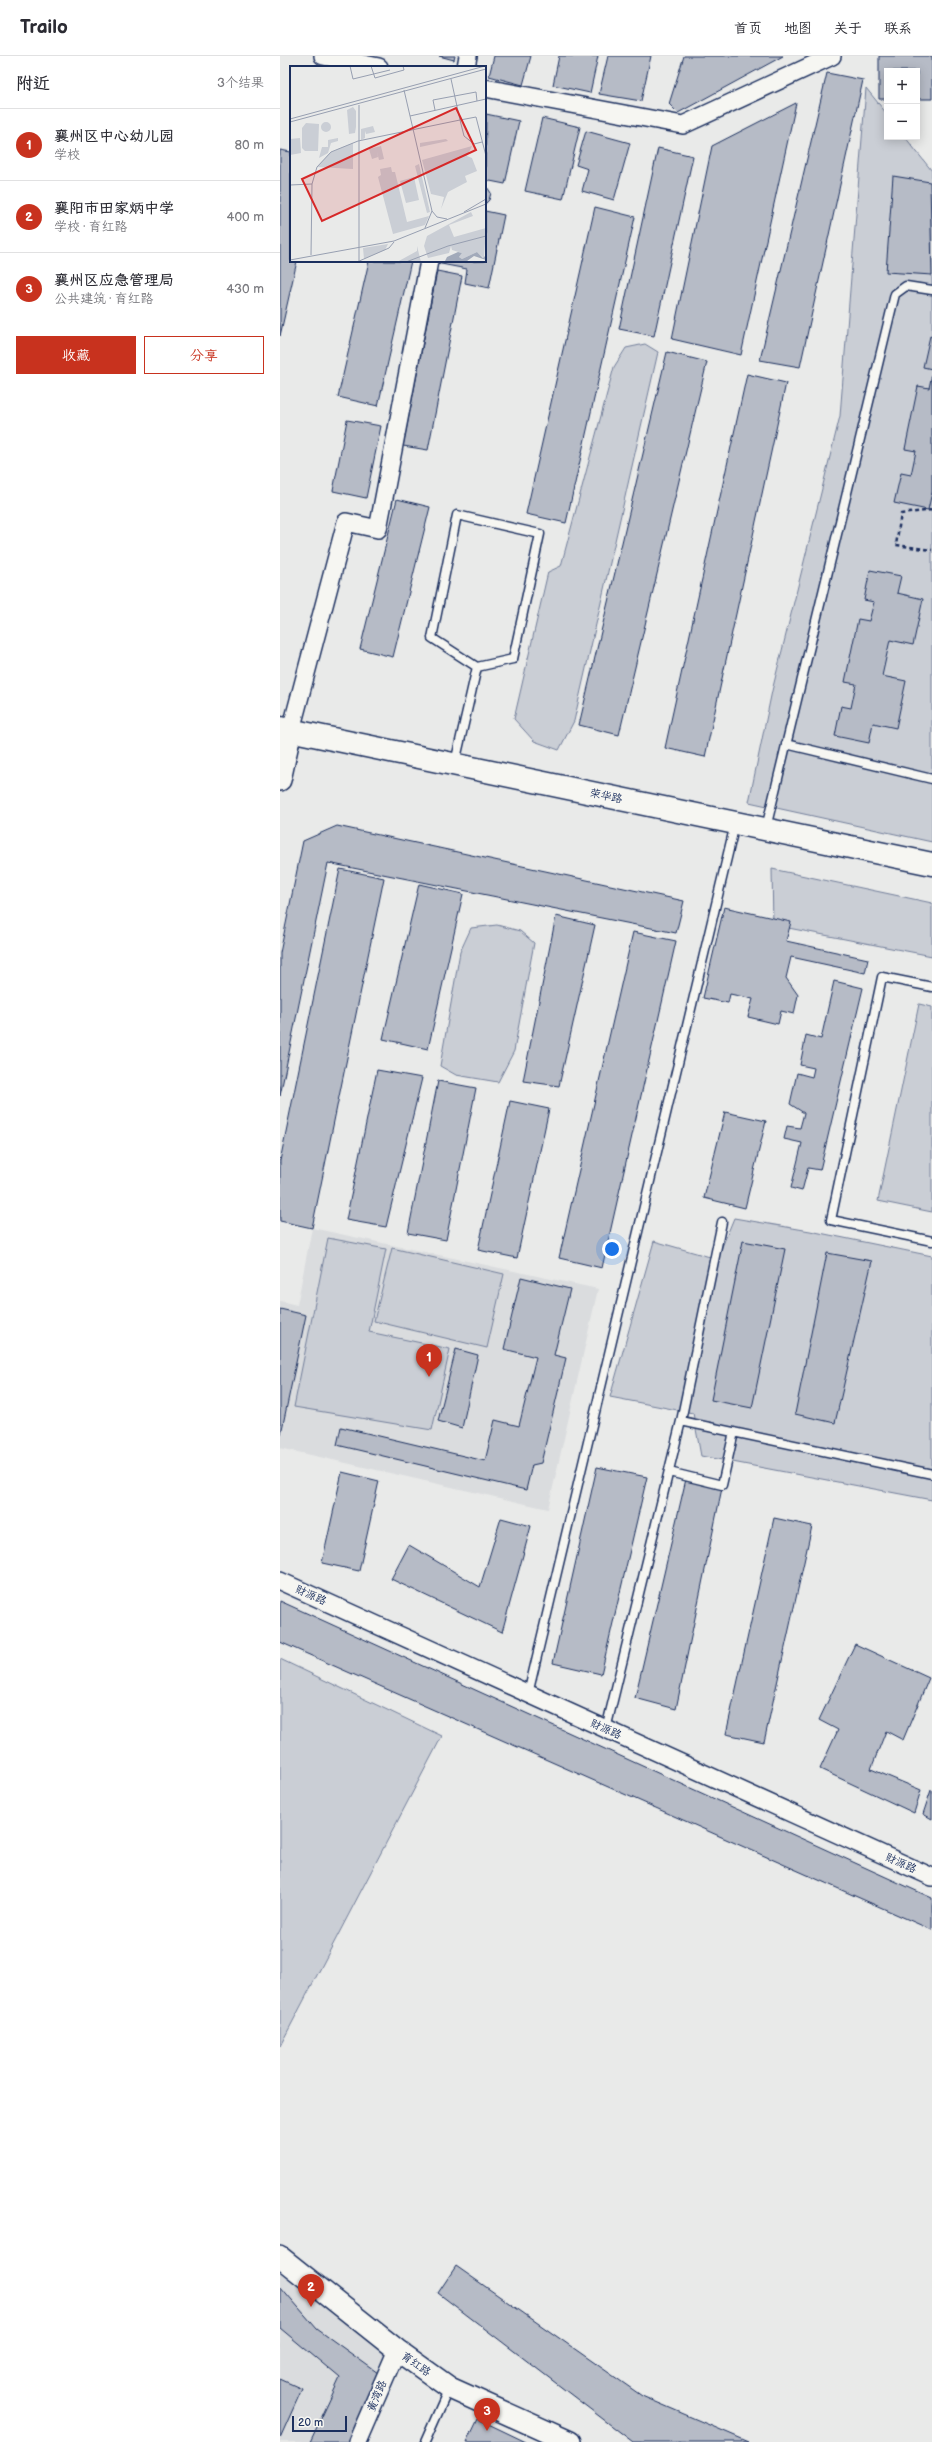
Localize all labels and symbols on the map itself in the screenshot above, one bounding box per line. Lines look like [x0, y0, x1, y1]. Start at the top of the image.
inset map [290, 66, 486, 262]
street label: 荣华路 [589, 786, 623, 806]
your location [602, 1239, 622, 1259]
pin: 1 [416, 1344, 442, 1377]
street label: 财源路 [293, 1582, 329, 1608]
street label: 财源路 [588, 1716, 624, 1742]
street label: 财源路 [883, 1850, 919, 1876]
pin: 2 [298, 2274, 324, 2307]
street label: 育红路 [399, 2349, 433, 2379]
street label: 黄湾路 [365, 2378, 389, 2414]
pin: 3 [474, 2398, 500, 2431]
scale bar [292, 2414, 347, 2433]

